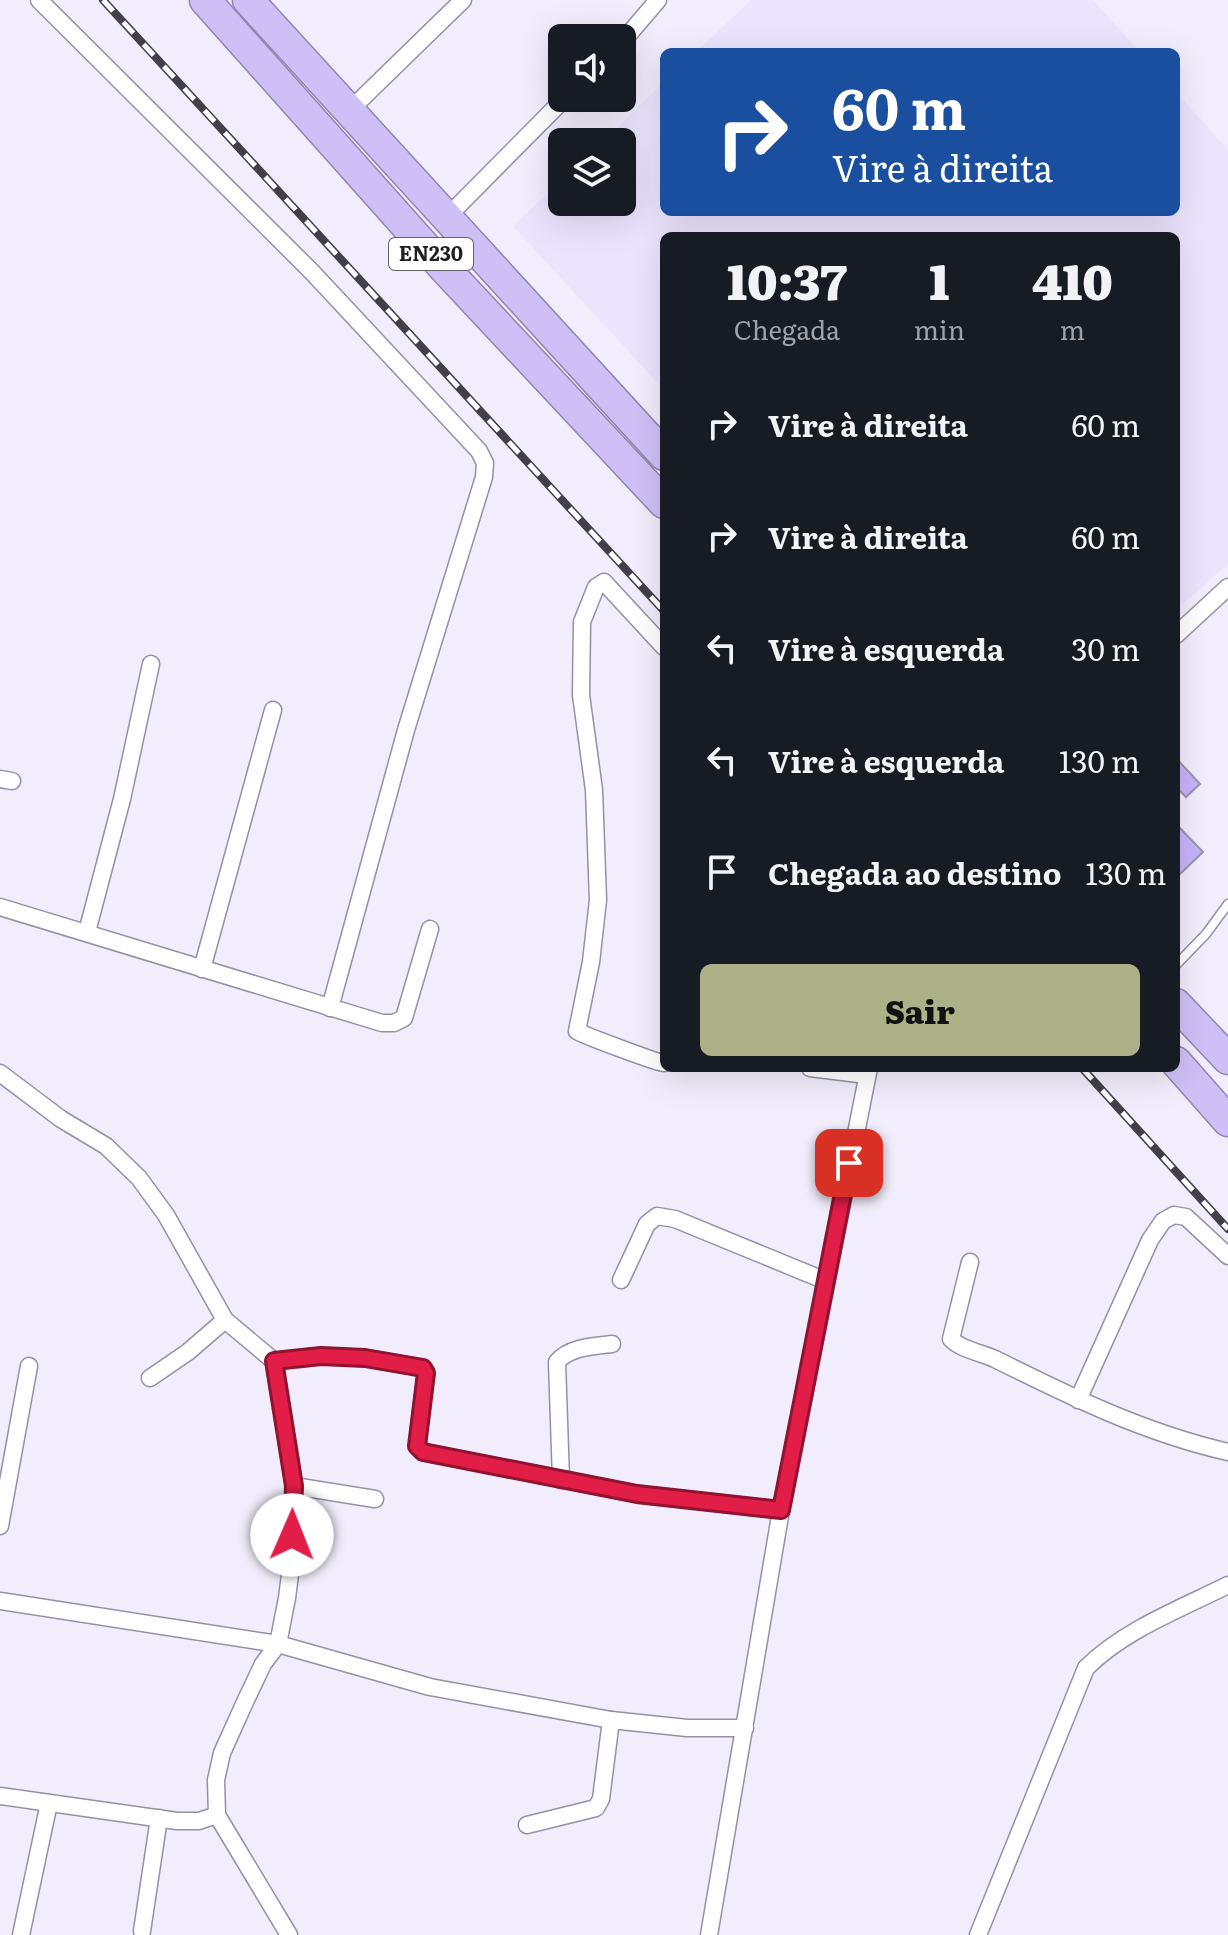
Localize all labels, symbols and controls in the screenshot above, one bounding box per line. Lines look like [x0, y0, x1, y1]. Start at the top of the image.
map controls [548, 24, 636, 216]
button: sound [548, 24, 636, 112]
text: 60 m [832, 64, 966, 147]
icon: right [700, 80, 804, 184]
button: layers [548, 128, 636, 216]
text: Vire à direita [832, 140, 1053, 193]
road number: EN230 [389, 238, 473, 270]
text: 10:37 [727, 244, 847, 315]
text: 1 [929, 244, 949, 315]
text: 410 [1032, 244, 1113, 315]
text: Chegada [734, 309, 840, 348]
text: min [914, 309, 965, 348]
text: m [1060, 309, 1085, 348]
icon: right [700, 402, 744, 446]
text: Vire à direita [768, 402, 968, 446]
text: 60 m [1071, 402, 1140, 446]
icon: right [700, 514, 744, 558]
text: Vire à direita [768, 514, 968, 558]
text: 60 m [1071, 514, 1140, 558]
icon: left [700, 626, 744, 670]
text: Vire à esquerda [768, 626, 1004, 670]
text: 30 m [1071, 626, 1140, 670]
icon: left [700, 738, 744, 782]
text: Vire à esquerda [768, 738, 1004, 782]
text: 130 m [1059, 738, 1140, 782]
icon: arrive [700, 850, 744, 894]
text: Chegada ao destino [768, 850, 1061, 894]
text: 130 m [1085, 850, 1166, 894]
button: Sair [700, 964, 1140, 1056]
pin [815, 1129, 883, 1197]
icon: arrive [827, 1141, 871, 1185]
position arrow [250, 1493, 334, 1577]

